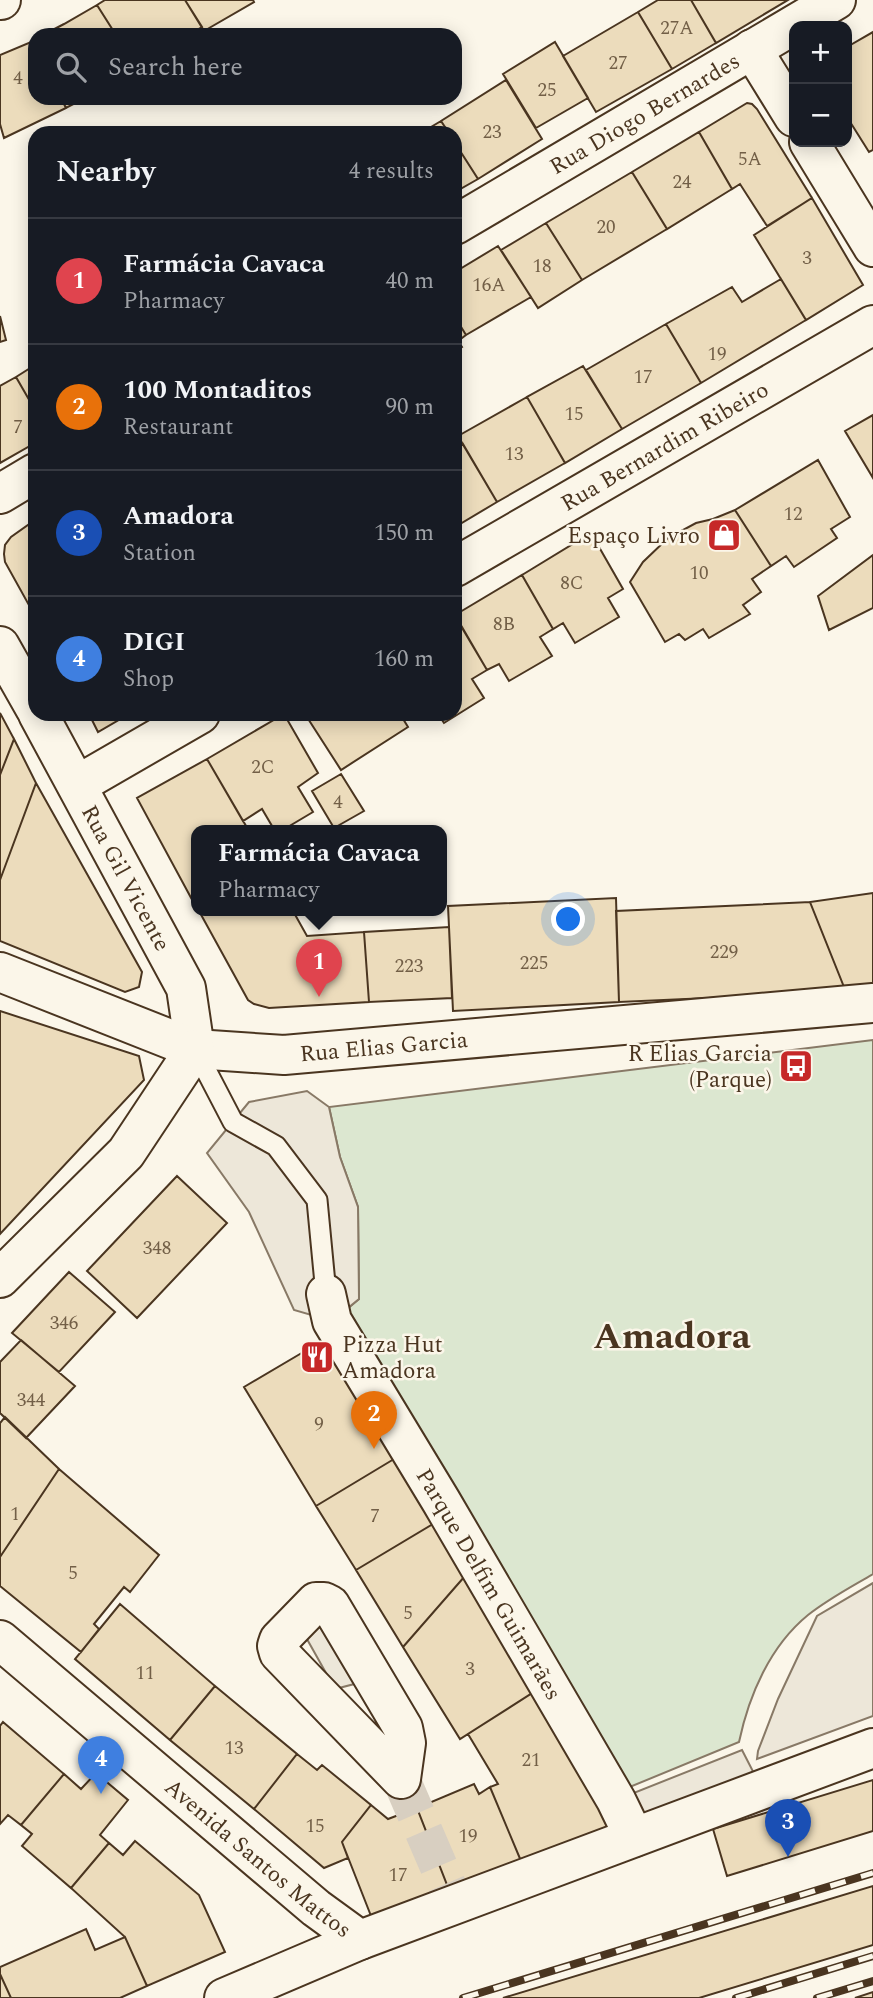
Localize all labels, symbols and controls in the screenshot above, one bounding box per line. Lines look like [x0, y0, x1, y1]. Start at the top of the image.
house number: 27A [660, 14, 694, 43]
map controls [789, 21, 852, 147]
button: + [789, 21, 852, 84]
search box [28, 28, 462, 105]
street label: Rua Diogo Bernardes [543, 44, 747, 184]
text: Search here [108, 47, 243, 87]
icon: search [52, 48, 90, 86]
house number: 27 [608, 49, 628, 78]
house number: 4 [13, 64, 23, 93]
house number: 25 [537, 76, 557, 105]
button: − [789, 84, 852, 147]
house number: 23 [482, 118, 502, 147]
house number: 5A [738, 145, 762, 174]
text: Nearby [56, 149, 155, 195]
text: 4 results [349, 154, 434, 189]
house number: 24 [672, 168, 692, 197]
house number: 20 [596, 213, 616, 242]
text: Farmácia Cavaca [123, 244, 325, 284]
house number: 3 [802, 244, 812, 273]
house number: 18 [532, 252, 552, 281]
text: 1 [73, 264, 85, 299]
text: 40 m [385, 264, 434, 299]
house number: 16A [472, 271, 506, 300]
text: Pharmacy [123, 284, 224, 319]
house number: 19 [707, 340, 727, 369]
house number: 17 [633, 363, 653, 392]
text: 100 Montaditos [123, 370, 312, 410]
street label: Rua Bernardim Ribeiro [555, 373, 776, 521]
text: 2 [73, 390, 85, 425]
text: 90 m [385, 390, 434, 425]
house number: 15 [564, 400, 584, 429]
text: Restaurant [123, 410, 233, 445]
house number: 7 [13, 413, 23, 442]
house number: 13 [504, 440, 524, 469]
text: Amadora [123, 496, 234, 536]
house number: 12 [783, 500, 803, 529]
text: 3 [73, 516, 85, 551]
text: 150 m [374, 516, 434, 551]
shop icon: Espaço Livro [705, 516, 743, 554]
place label: Espaço Livro [567, 519, 700, 554]
text: Station [123, 536, 196, 571]
house number: 10 [689, 559, 709, 588]
house number: 8C [560, 569, 584, 598]
house number: 8B [493, 610, 515, 639]
text: DIGI [123, 622, 185, 662]
text: 4 [73, 642, 85, 677]
text: 160 m [374, 642, 434, 677]
text: Shop [123, 662, 174, 697]
house number: 2C [251, 753, 275, 782]
house number: 4 [333, 788, 343, 817]
street label: Rua Gil Vicente [71, 799, 179, 958]
popup [191, 825, 447, 916]
text: Farmácia Cavaca [218, 833, 420, 873]
text: Pharmacy [218, 873, 319, 908]
your location [551, 902, 585, 936]
house number: 229 [710, 938, 738, 967]
pin: 1 [296, 939, 342, 997]
house number: 225 [520, 949, 548, 978]
house number: 223 [395, 952, 424, 981]
street label: Rua Elias Garcia [298, 1023, 469, 1073]
place label: R Elias Garcia (Parque) [628, 1037, 772, 1098]
bus stop icon: R Elias Garcia (Parque) [777, 1047, 815, 1085]
house number: 348 [143, 1234, 171, 1263]
house number: 346 [50, 1309, 78, 1338]
district label: Amadora [593, 1309, 751, 1365]
place label: Pizza Hut Amadora [342, 1328, 443, 1389]
restaurant icon: Pizza Hut Amadora [298, 1338, 336, 1376]
house number: 344 [17, 1386, 46, 1415]
pin: 2 [351, 1391, 397, 1449]
house number: 9 [314, 1410, 324, 1439]
street label: Parque Delfim Guimarães [406, 1462, 570, 1707]
house number: 1 [10, 1500, 20, 1529]
house number: 7 [370, 1502, 380, 1531]
house number: 5 [68, 1559, 78, 1588]
house number: 5 [403, 1599, 413, 1628]
house number: 3 [465, 1655, 475, 1684]
house number: 11 [135, 1659, 155, 1688]
house number: 13 [224, 1734, 244, 1763]
pin: 4 [78, 1736, 124, 1794]
house number: 21 [521, 1746, 541, 1775]
street label: Avenida Santos Mattos [156, 1771, 358, 1947]
pin: 3 [765, 1799, 811, 1857]
house number: 15 [305, 1812, 325, 1841]
house number: 19 [458, 1822, 478, 1851]
house number: 17 [388, 1861, 408, 1890]

